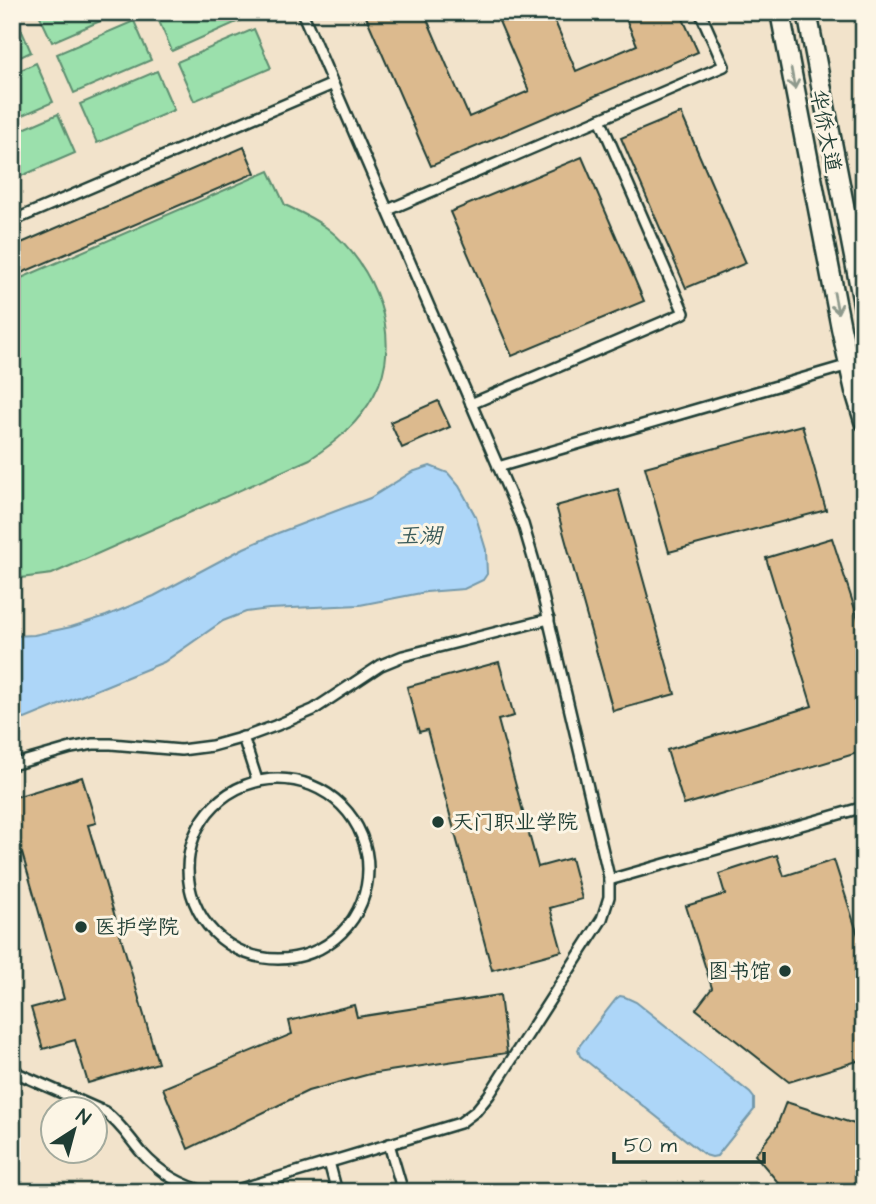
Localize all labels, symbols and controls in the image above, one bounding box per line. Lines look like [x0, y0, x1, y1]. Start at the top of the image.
one-way arrow [786, 67, 800, 90]
street label: 华侨大道 [803, 87, 848, 175]
one-way arrow [830, 291, 844, 314]
water label: 玉湖 [396, 520, 444, 552]
place label: 天门职业学院 [452, 808, 578, 837]
marker: 天门职业学院 [430, 814, 446, 830]
place label: 医护学院 [95, 913, 179, 942]
marker: 医护学院 [73, 919, 89, 935]
place label: 图书馆 [708, 957, 771, 986]
marker: 图书馆 [777, 963, 793, 979]
north arrow [38, 1096, 108, 1166]
text: N [70, 1103, 96, 1132]
scale bar [614, 1120, 764, 1164]
text: 50 m [624, 1131, 678, 1160]

